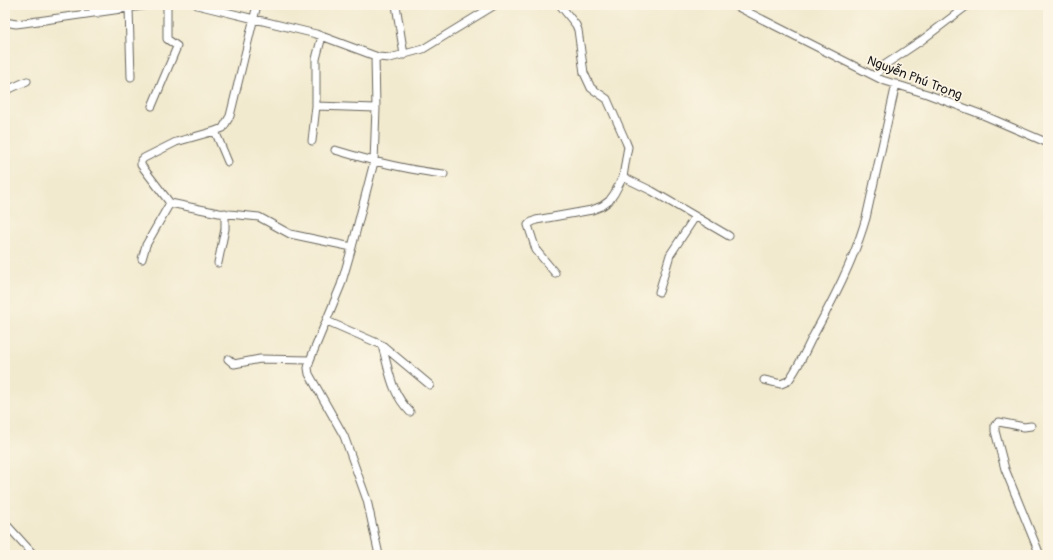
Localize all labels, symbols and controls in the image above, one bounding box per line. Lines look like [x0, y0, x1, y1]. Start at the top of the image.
street label: Nguyễn Phú Trọng [865, 52, 965, 104]

